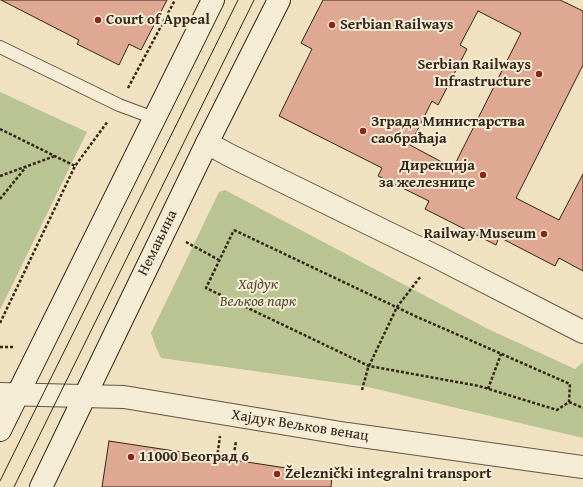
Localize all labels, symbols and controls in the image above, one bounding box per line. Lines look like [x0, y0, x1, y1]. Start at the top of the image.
place label: Court of Appeal [106, 11, 210, 29]
marker: Court of Appeal [93, 15, 103, 25]
place label: Serbian Railways [340, 16, 454, 34]
marker: Serbian Railways [327, 20, 337, 30]
place label: Serbian Railways Infrastructure [417, 56, 531, 91]
marker: Serbian Railways Infrastructure [534, 69, 544, 79]
place label: Зграда Министарства саобраћаја [371, 113, 525, 148]
marker: Зграда Министарства саобраћаја [358, 126, 368, 136]
place label: Дирекција за железнице [379, 157, 475, 192]
marker: Дирекција за железнице [478, 170, 488, 180]
street label: Немањина [134, 207, 182, 279]
place label: Railway Museum [424, 225, 536, 243]
marker: Railway Museum [539, 229, 549, 239]
park label: Хајдук Вељков парк [220, 276, 296, 311]
street label: Хајдук Вељков венац [230, 406, 370, 446]
place label: 11000 Београд 6 [139, 448, 249, 466]
marker: 11000 Београд 6 [126, 452, 136, 462]
place label: Železnički integralni transport [285, 465, 492, 483]
marker: Železnički integralni transport [272, 469, 282, 479]

